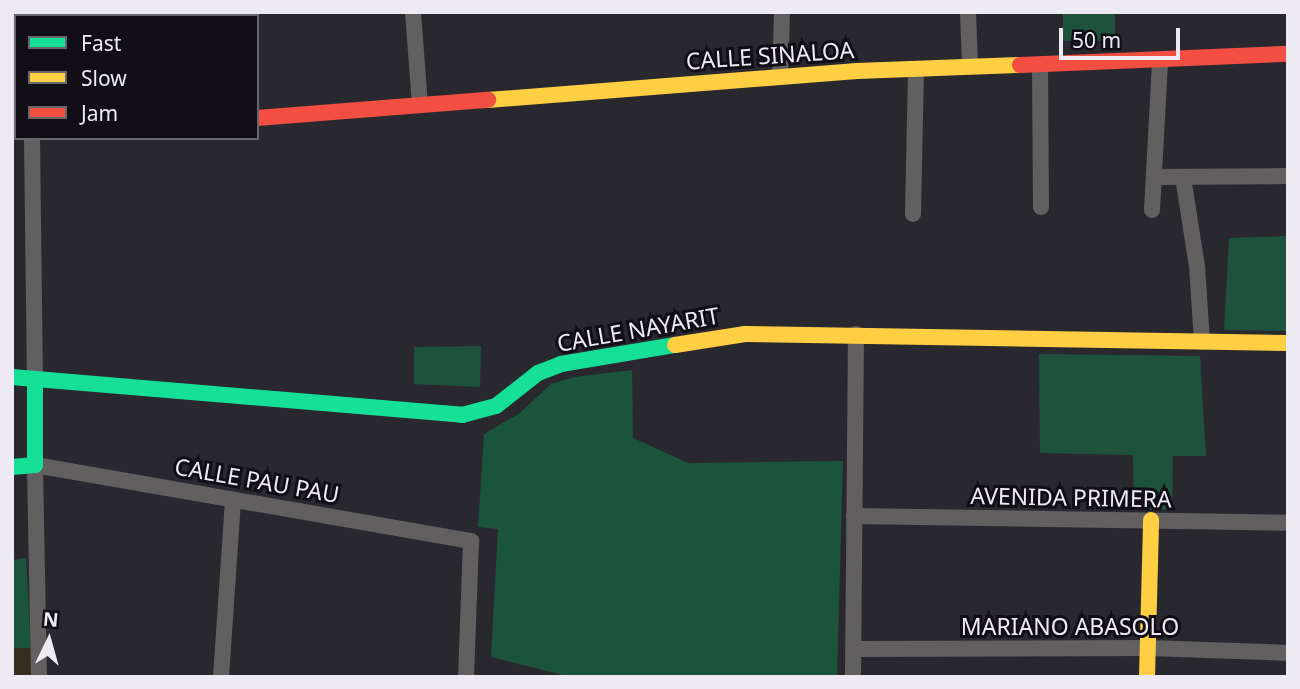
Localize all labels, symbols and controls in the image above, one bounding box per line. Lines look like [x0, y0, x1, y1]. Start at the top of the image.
legend [14, 14, 259, 140]
scale bar [1062, 14, 1183, 58]
text: 50 m [1072, 26, 1121, 54]
text: Fast [81, 29, 121, 57]
street label: CALLE SINALOA [685, 35, 855, 75]
text: Slow [81, 64, 127, 92]
text: Jam [81, 99, 118, 127]
street label: CALLE NAYARIT [555, 301, 721, 357]
street label: CALLE PAU PAU [173, 452, 341, 508]
street label: AVENIDA PRIMERA [970, 481, 1172, 513]
north arrow [14, 605, 84, 675]
text: N [42, 605, 60, 633]
street label: MARIANO ABASOLO [961, 612, 1179, 640]

